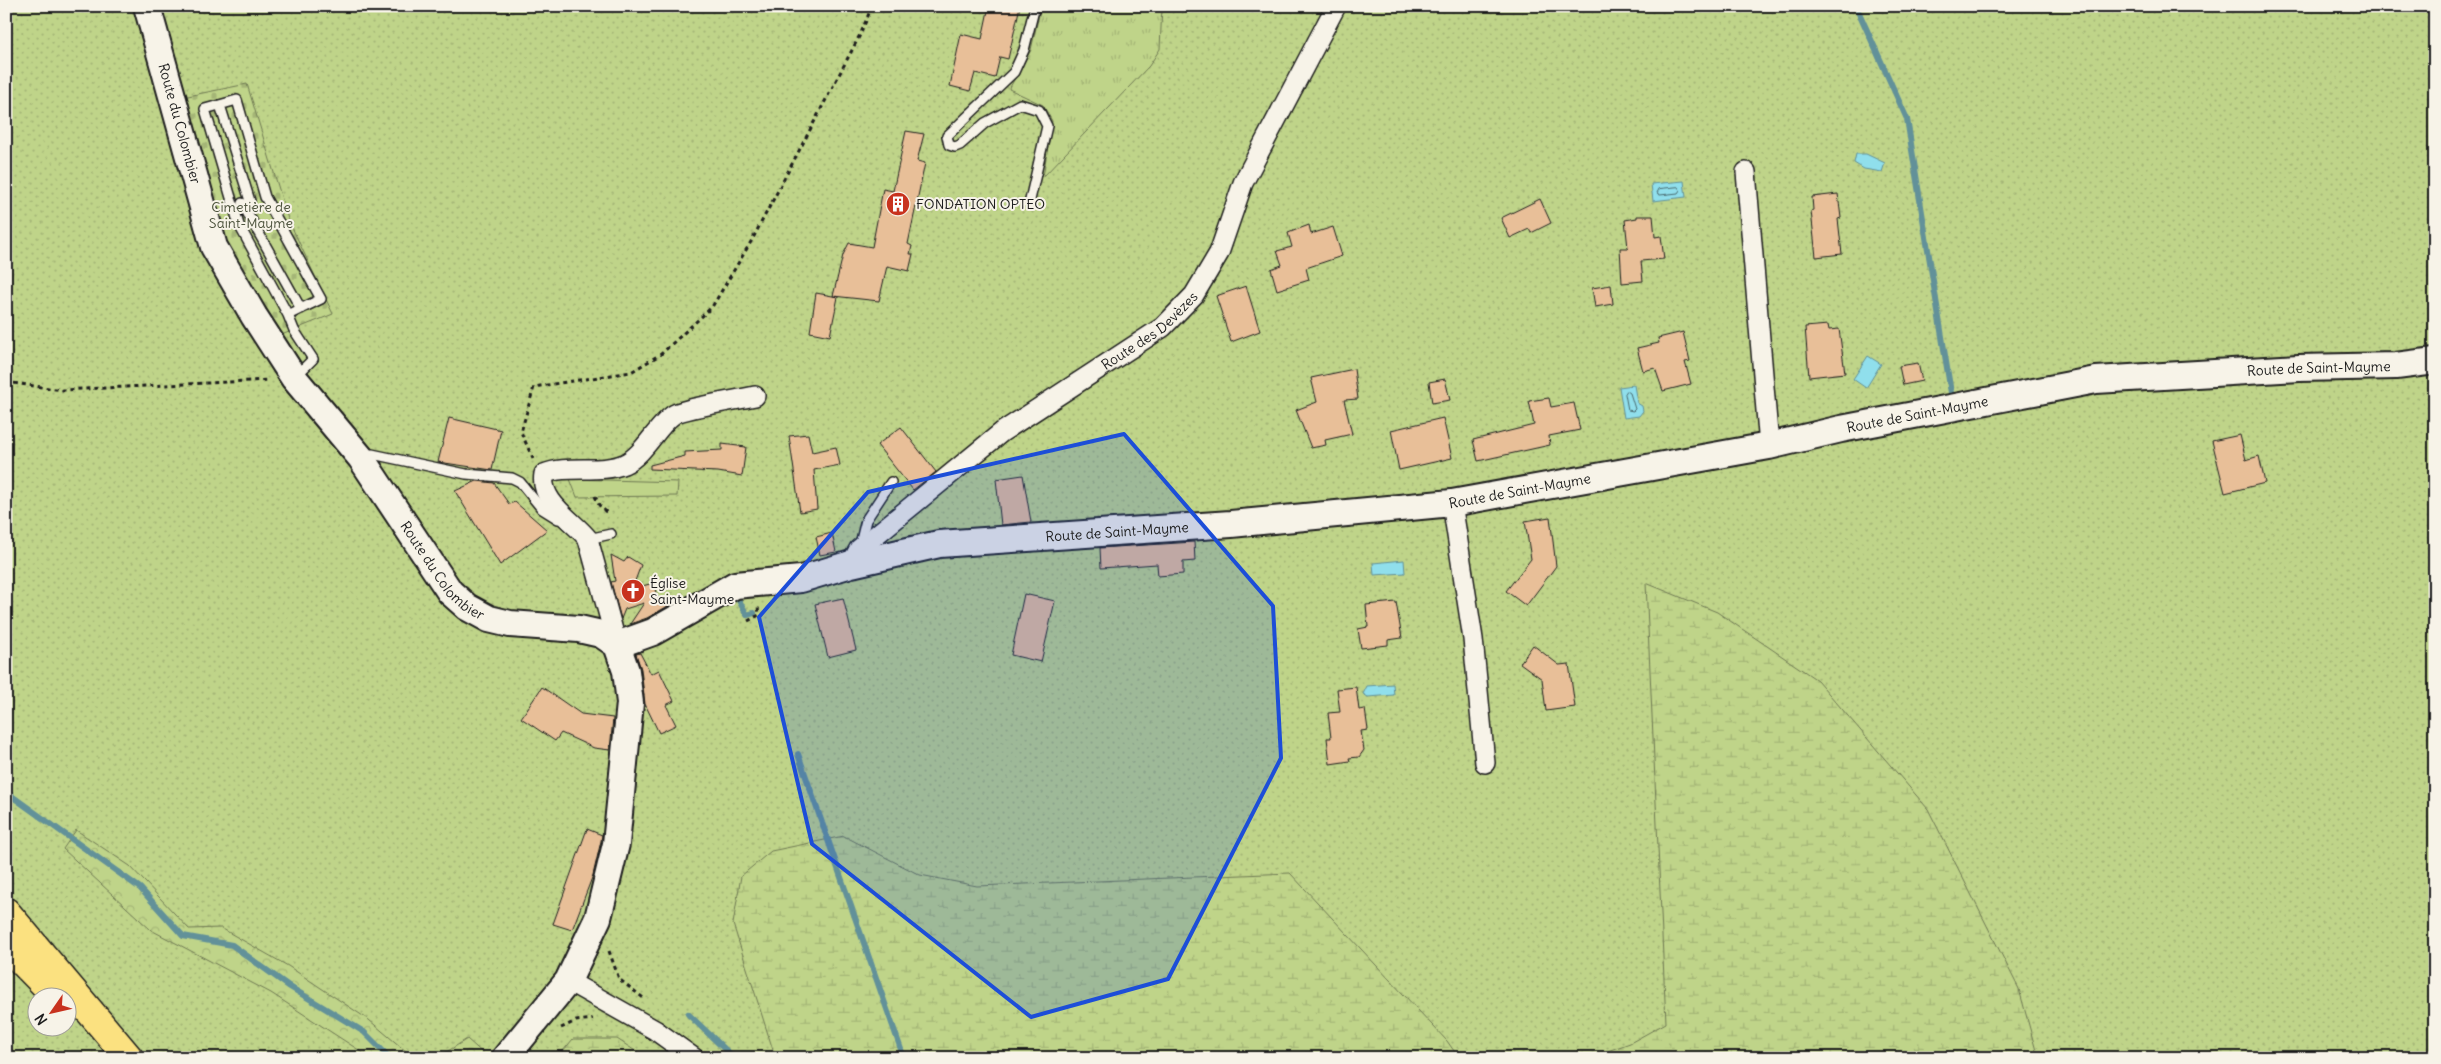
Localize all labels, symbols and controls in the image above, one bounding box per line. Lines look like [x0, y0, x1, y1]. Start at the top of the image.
street label: Route du Colombier [154, 61, 205, 186]
building icon: FONDATION OPTEO [885, 191, 911, 217]
place label: FONDATION OPTEO [916, 195, 1045, 213]
park label: Cimetière de Saint-Mayme [209, 198, 293, 232]
street label: Route des Devèzes [1098, 288, 1201, 374]
street label: Route de Saint-Mayme [2246, 357, 2391, 380]
street label: Route de Saint-Mayme [1845, 392, 1990, 437]
street label: Route de Saint-Mayme [1447, 469, 1592, 512]
street label: Route du Colombier [397, 518, 488, 624]
street label: Route de Saint-Mayme [1045, 518, 1189, 546]
place label: Église Saint-Mayme [650, 574, 734, 608]
church icon: Église Saint-Mayme [620, 578, 646, 604]
north arrow [28, 986, 78, 1036]
text: N [31, 1010, 51, 1028]

